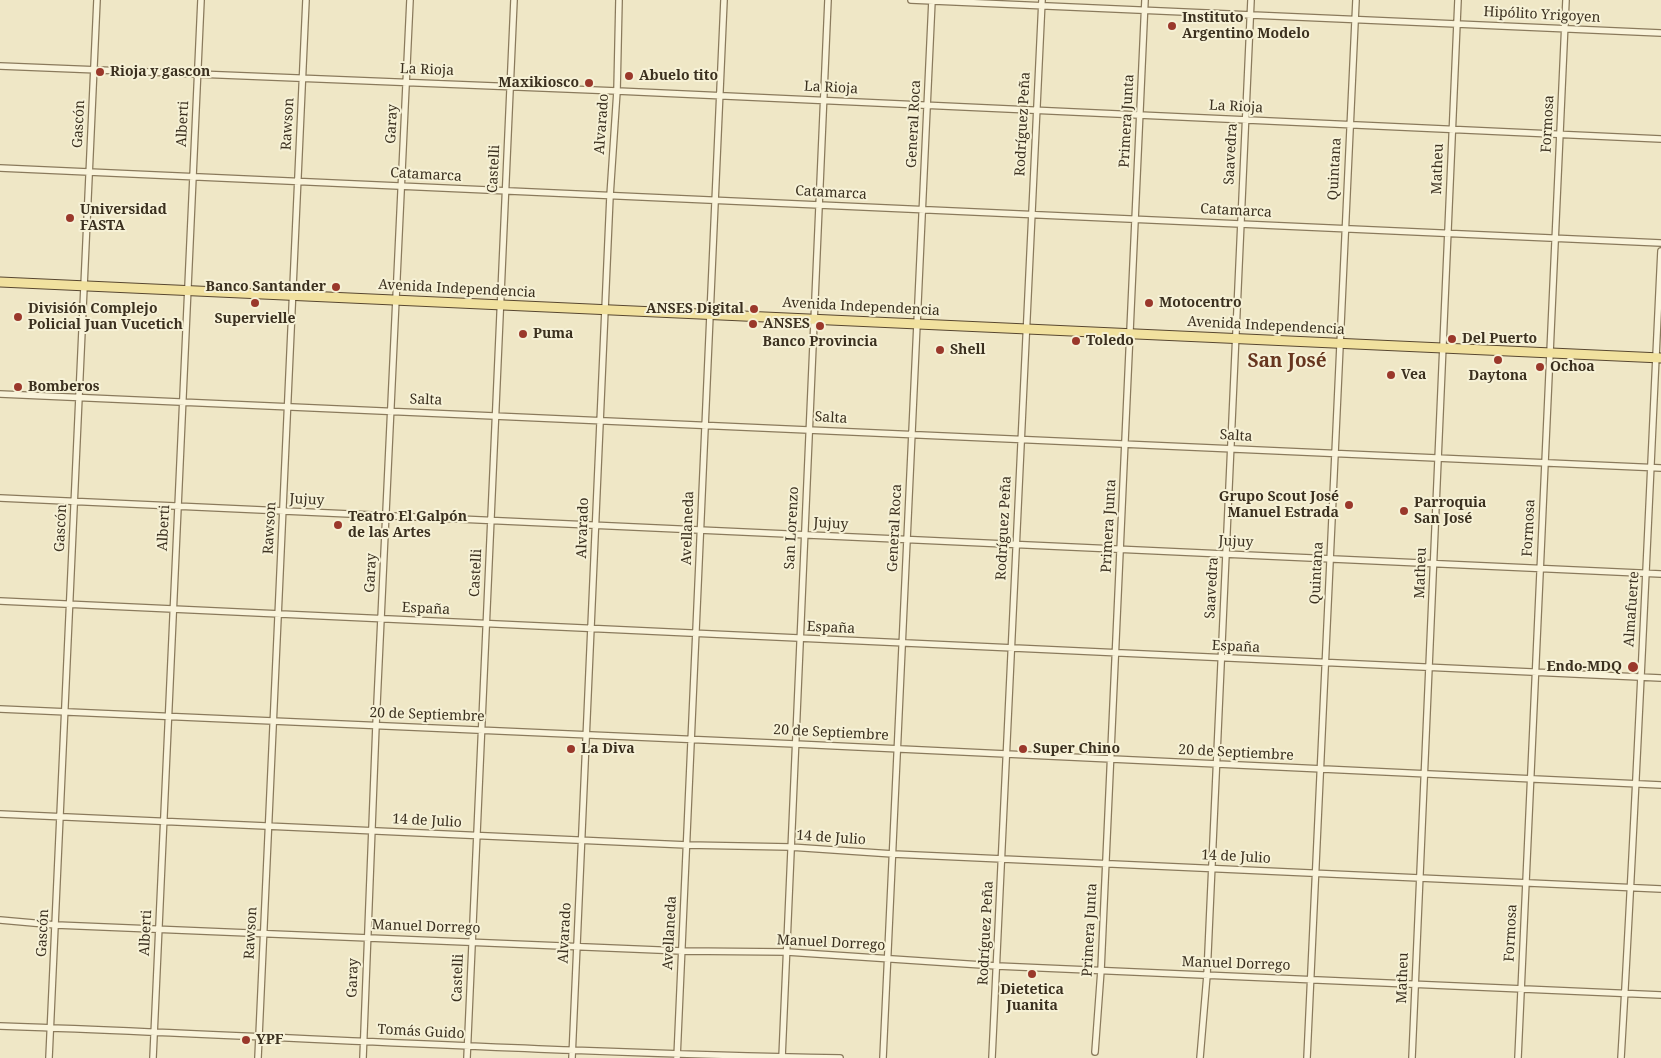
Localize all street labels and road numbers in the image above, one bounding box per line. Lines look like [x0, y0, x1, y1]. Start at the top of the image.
street label: Hipólito Yrigoyen [1483, 4, 1601, 26]
street label: La Rioja [400, 61, 454, 79]
street label: Rodríguez Peña [1012, 71, 1034, 177]
street label: Primera Junta [1116, 74, 1138, 168]
street label: La Rioja [804, 78, 858, 98]
street label: General Roca [903, 80, 925, 168]
street label: Alvarado [591, 93, 613, 155]
street label: Formosa [1538, 95, 1558, 153]
street label: Rawson [278, 97, 298, 151]
street label: La Rioja [1209, 97, 1263, 117]
street label: Gascón [69, 99, 89, 149]
street label: Alberti [173, 100, 193, 148]
street label: Garay [383, 104, 401, 144]
street label: Saavedra [1221, 123, 1241, 185]
street label: Quintana [1325, 137, 1345, 201]
street label: Matheu [1429, 143, 1447, 195]
street label: Castelli [484, 144, 504, 194]
street label: Catamarca [390, 165, 462, 185]
street label: Catamarca [795, 183, 867, 203]
street label: Catamarca [1200, 201, 1272, 221]
street label: Avenida Independencia [378, 276, 536, 302]
street label: Avenida Independencia [782, 294, 940, 320]
street label: Avenida Independencia [1187, 313, 1345, 339]
street label: Salta [409, 391, 443, 409]
street label: Salta [814, 409, 848, 427]
street label: Salta [1219, 427, 1253, 445]
street label: Rodríguez Peña [993, 475, 1015, 581]
street label: Primera Junta [1098, 479, 1120, 573]
street label: General Roca [884, 484, 906, 572]
street label: San Lorenzo [781, 486, 803, 570]
street label: Jujuy [289, 491, 325, 509]
street label: Avellaneda [678, 491, 698, 565]
street label: Alvarado [574, 497, 592, 559]
street label: Formosa [1519, 499, 1539, 557]
street label: Rawson [260, 501, 280, 555]
street label: Gascón [51, 503, 71, 553]
street label: Alberti [154, 504, 174, 552]
street label: Jujuy [813, 515, 849, 533]
street label: Jujuy [1218, 533, 1254, 551]
street label: Quintana [1307, 541, 1327, 605]
street label: Matheu [1412, 547, 1430, 599]
street label: Castelli [466, 548, 486, 598]
street label: Garay [362, 553, 380, 593]
street label: Saavedra [1202, 557, 1222, 619]
street label: Almafuerte [1621, 571, 1643, 647]
street label: España [401, 599, 451, 619]
street label: España [806, 618, 856, 638]
street label: España [1211, 637, 1261, 657]
street label: 20 de Septiembre [369, 705, 485, 725]
street label: 20 de Septiembre [773, 722, 889, 744]
street label: 20 de Septiembre [1178, 742, 1294, 764]
street label: 14 de Julio [392, 811, 462, 831]
street label: 14 de Julio [796, 827, 866, 849]
street label: 14 de Julio [1201, 847, 1271, 867]
street label: Rodríguez Peña [975, 880, 997, 986]
street label: Primera Junta [1079, 883, 1101, 977]
street label: Avellaneda [660, 896, 680, 970]
street label: Alvarado [555, 902, 575, 964]
street label: Formosa [1501, 904, 1521, 962]
street label: Rawson [241, 906, 261, 960]
street label: Gascón [33, 908, 53, 958]
street label: Alberti [136, 909, 156, 957]
street label: Manuel Dorrego [371, 917, 481, 937]
street label: Manuel Dorrego [776, 932, 886, 954]
street label: Matheu [1394, 952, 1412, 1004]
street label: Castelli [449, 954, 467, 1002]
street label: Manuel Dorrego [1181, 954, 1291, 974]
street label: Garay [344, 958, 362, 998]
street label: Tomás Guido [377, 1021, 465, 1043]

